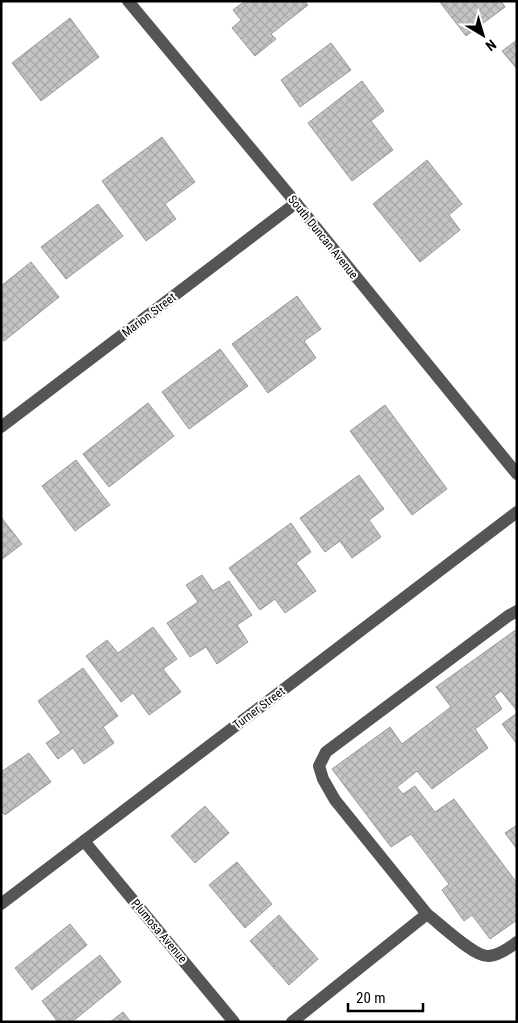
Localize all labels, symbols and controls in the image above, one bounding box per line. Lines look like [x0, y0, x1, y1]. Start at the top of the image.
north arrow [458, 10, 508, 60]
text: N [483, 36, 499, 54]
street label: South Duncan Avenue [285, 193, 361, 282]
street label: Marion Street [119, 290, 179, 340]
street label: Turner Street [230, 684, 288, 732]
street label: Plumosa Avenue [128, 896, 190, 966]
scale bar [348, 980, 423, 1012]
text: 20 m [356, 989, 386, 1007]

